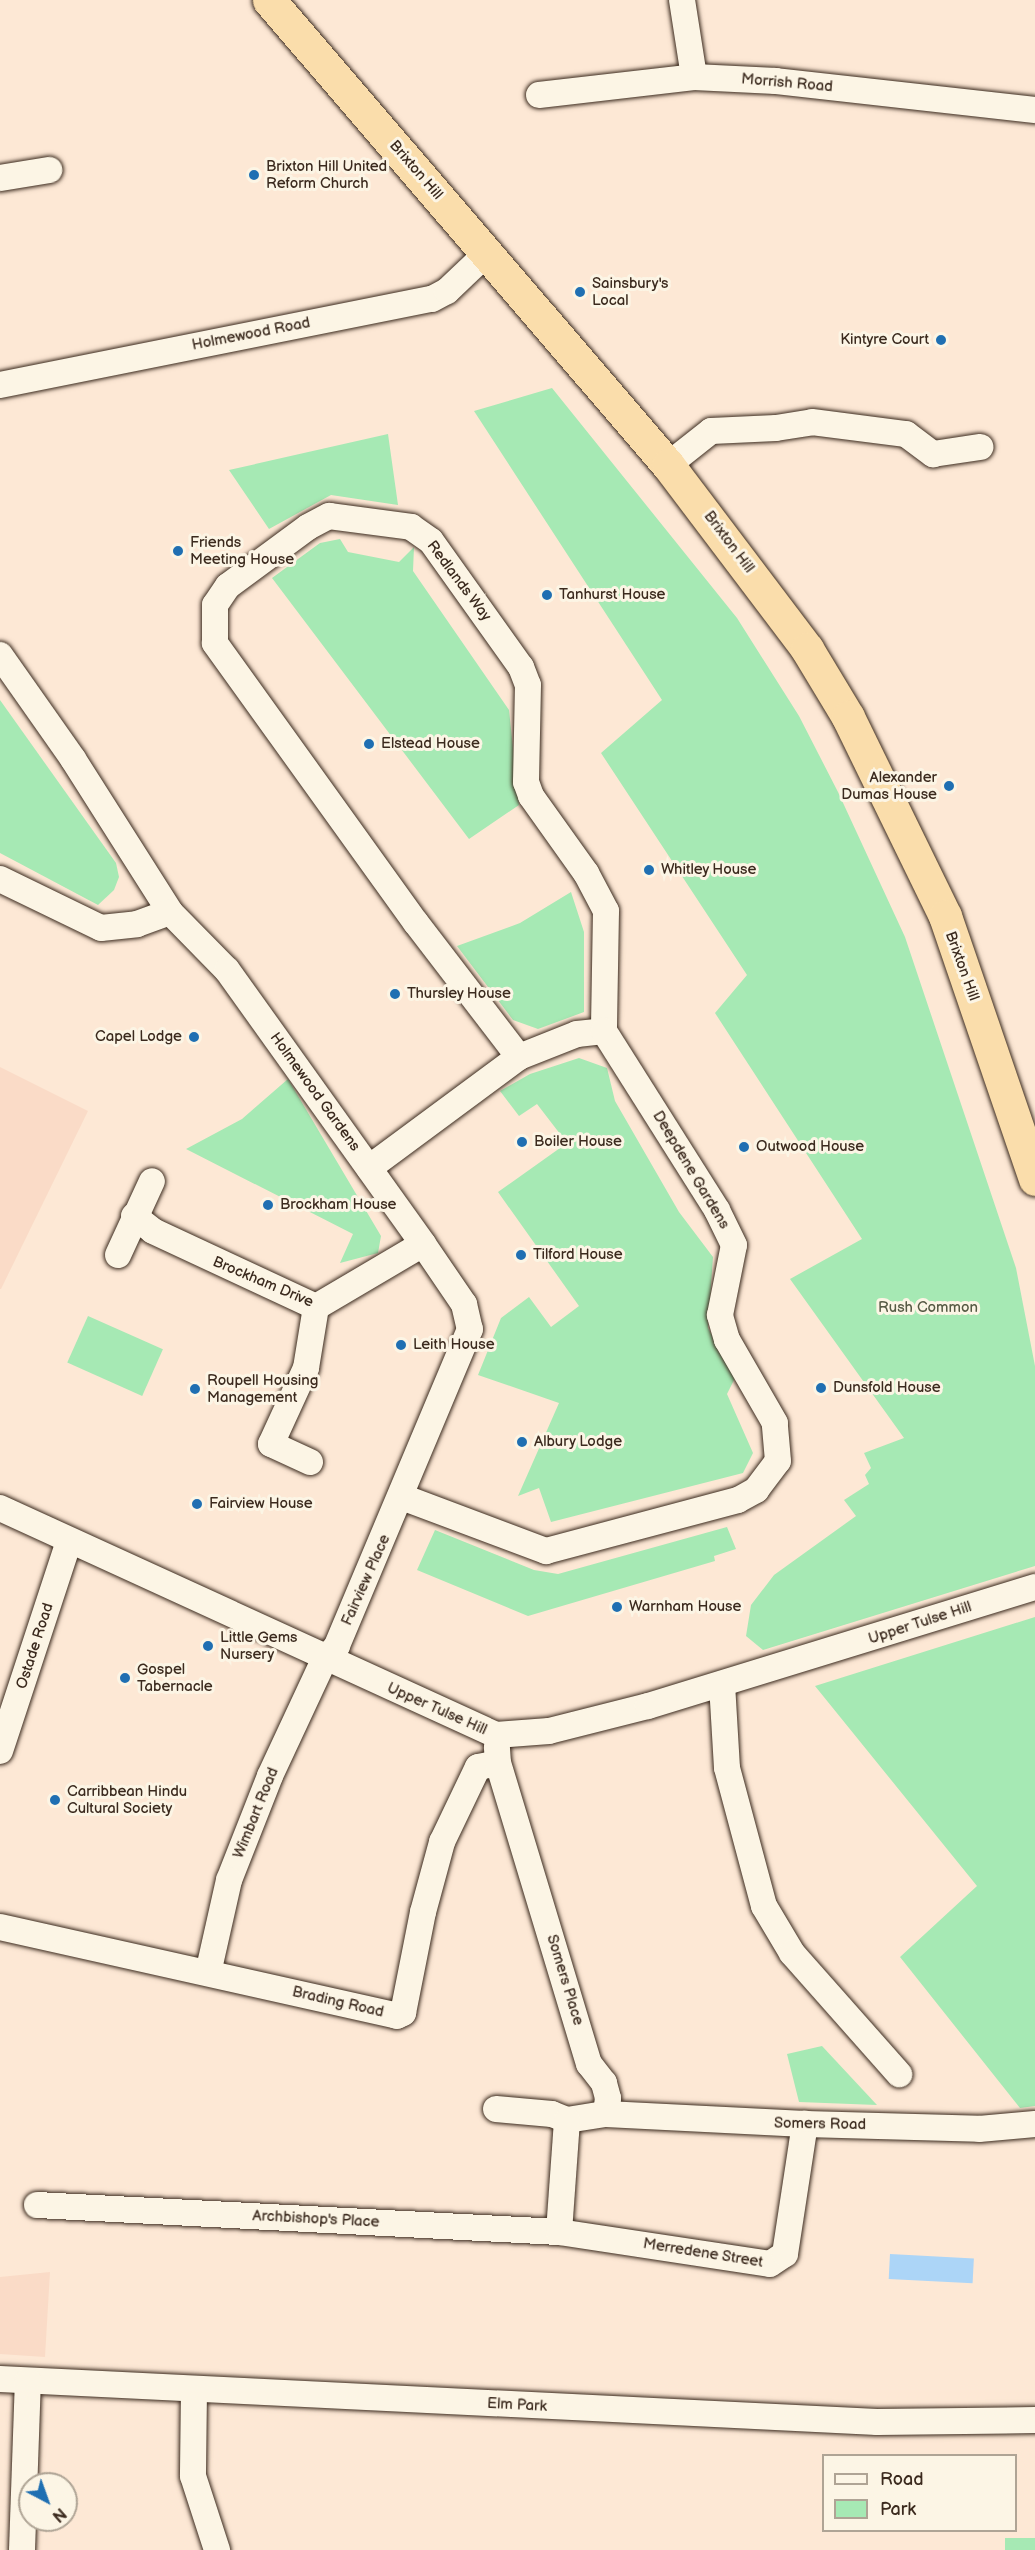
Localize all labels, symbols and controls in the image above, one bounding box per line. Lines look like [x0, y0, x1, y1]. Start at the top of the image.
street label: Morrish Road [740, 70, 834, 96]
street label: Brixton Hill [385, 137, 447, 203]
place label: Brixton Hill United Reform Church [266, 157, 387, 192]
marker: Brixton Hill United Reform Church [247, 168, 261, 182]
place label: Sainsbury's Local [592, 274, 668, 309]
marker: Sainsbury's Local [573, 285, 587, 299]
street label: Holmewood Road [190, 314, 312, 354]
place label: Kintyre Court [840, 331, 929, 349]
marker: Kintyre Court [934, 333, 948, 347]
street label: Brixton Hill [700, 508, 758, 576]
place label: Friends Meeting House [190, 533, 294, 568]
street label: Redlands Way [423, 537, 495, 625]
marker: Friends Meeting House [171, 544, 185, 558]
place label: Tanhurst House [559, 586, 665, 604]
marker: Tanhurst House [540, 588, 554, 602]
place label: Elstead House [381, 735, 480, 753]
marker: Elstead House [362, 737, 376, 751]
place label: Alexander Dumas House [841, 768, 937, 803]
marker: Alexander Dumas House [942, 779, 956, 793]
place label: Whitley House [661, 861, 757, 879]
marker: Whitley House [642, 863, 656, 877]
street label: Brixton Hill [941, 929, 983, 1003]
place label: Thursley House [407, 985, 512, 1003]
marker: Thursley House [388, 987, 402, 1001]
place label: Capel Lodge [95, 1028, 182, 1046]
street label: Holmewood Gardens [266, 1029, 364, 1155]
marker: Capel Lodge [187, 1030, 201, 1044]
street label: Deepdene Gardens [649, 1108, 733, 1232]
place label: Boiler House [534, 1133, 622, 1151]
marker: Boiler House [515, 1135, 529, 1149]
place label: Outwood House [756, 1138, 864, 1156]
marker: Outwood House [737, 1140, 751, 1154]
place label: Brockham House [280, 1196, 396, 1214]
marker: Brockham House [261, 1198, 275, 1212]
place label: Tilford House [533, 1246, 623, 1264]
marker: Tilford House [514, 1248, 528, 1262]
street label: Brockham Drive [210, 1253, 316, 1311]
park label: Rush Common [878, 1299, 978, 1317]
place label: Leith House [413, 1336, 495, 1354]
marker: Leith House [394, 1338, 408, 1352]
place label: Roupell Housing Management [207, 1371, 318, 1406]
place label: Dunsfold House [833, 1379, 941, 1397]
marker: Dunsfold House [814, 1381, 828, 1395]
marker: Roupell Housing Management [188, 1382, 202, 1396]
place label: Albury Lodge [534, 1433, 623, 1451]
marker: Albury Lodge [515, 1435, 529, 1449]
place label: Fairview House [209, 1495, 313, 1513]
marker: Fairview House [190, 1497, 204, 1511]
street label: Fairview Place [338, 1532, 394, 1628]
place label: Warnham House [629, 1598, 741, 1616]
street label: Upper Tulse Hill [866, 1598, 974, 1648]
marker: Warnham House [610, 1600, 624, 1614]
street label: Ostade Road [13, 1601, 57, 1691]
place label: Little Gems Nursery [220, 1628, 298, 1663]
marker: Little Gems Nursery [201, 1639, 215, 1653]
place label: Gospel Tabernacle [137, 1660, 213, 1695]
marker: Gospel Tabernacle [118, 1671, 132, 1685]
street label: Upper Tulse Hill [384, 1679, 490, 1739]
street label: Wimbart Road [230, 1765, 282, 1861]
place label: Carribbean Hindu Cultural Society [67, 1782, 187, 1817]
marker: Carribbean Hindu Cultural Society [48, 1793, 62, 1807]
street label: Somers Place [543, 1933, 587, 2027]
street label: Brading Road [290, 1983, 386, 2021]
street label: Somers Road [774, 2114, 866, 2134]
street label: Archbishop's Place [252, 2207, 380, 2231]
street label: Merredene Street [642, 2235, 764, 2271]
street label: Elm Park [487, 2394, 547, 2416]
legend [822, 2454, 1017, 2532]
text: Road [880, 2469, 924, 2490]
north arrow [18, 2472, 78, 2532]
text: Park [880, 2499, 916, 2520]
text: N [48, 2503, 70, 2526]

